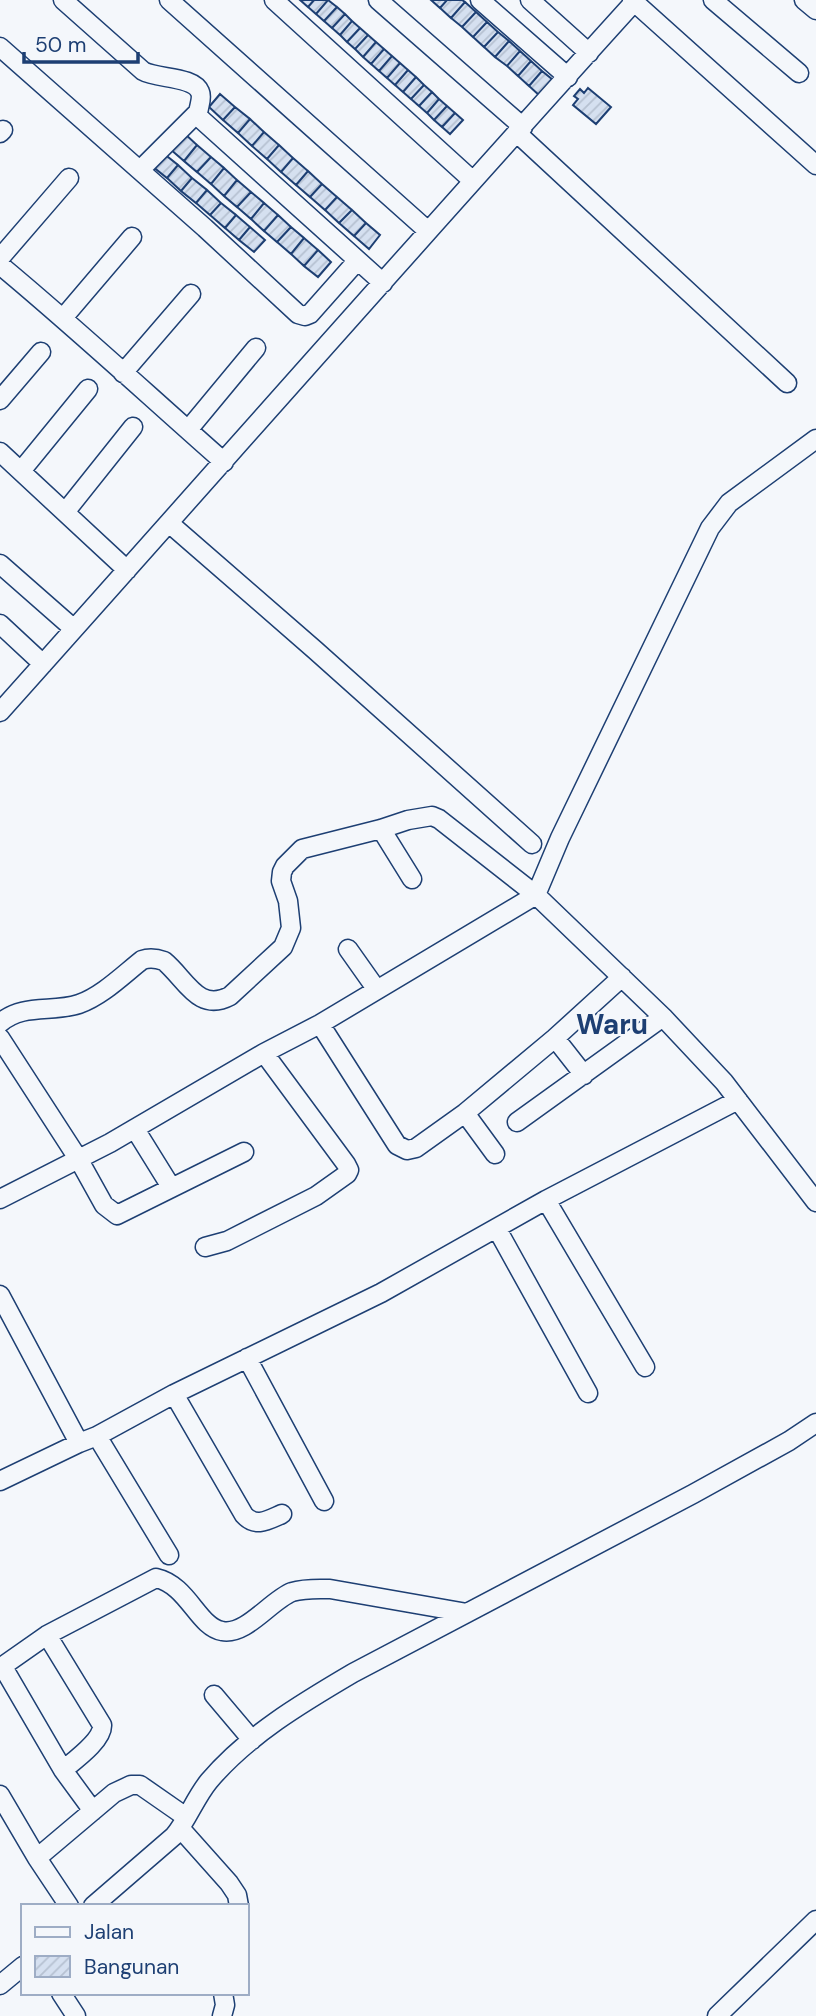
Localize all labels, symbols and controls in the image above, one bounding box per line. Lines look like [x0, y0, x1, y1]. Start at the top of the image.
scale bar [24, 21, 138, 65]
text: 50 m [35, 31, 86, 59]
district label: Waru [576, 1006, 648, 1043]
legend [21, 1904, 248, 1995]
text: Jalan [84, 1918, 134, 1946]
text: Bangunan [84, 1953, 179, 1981]

